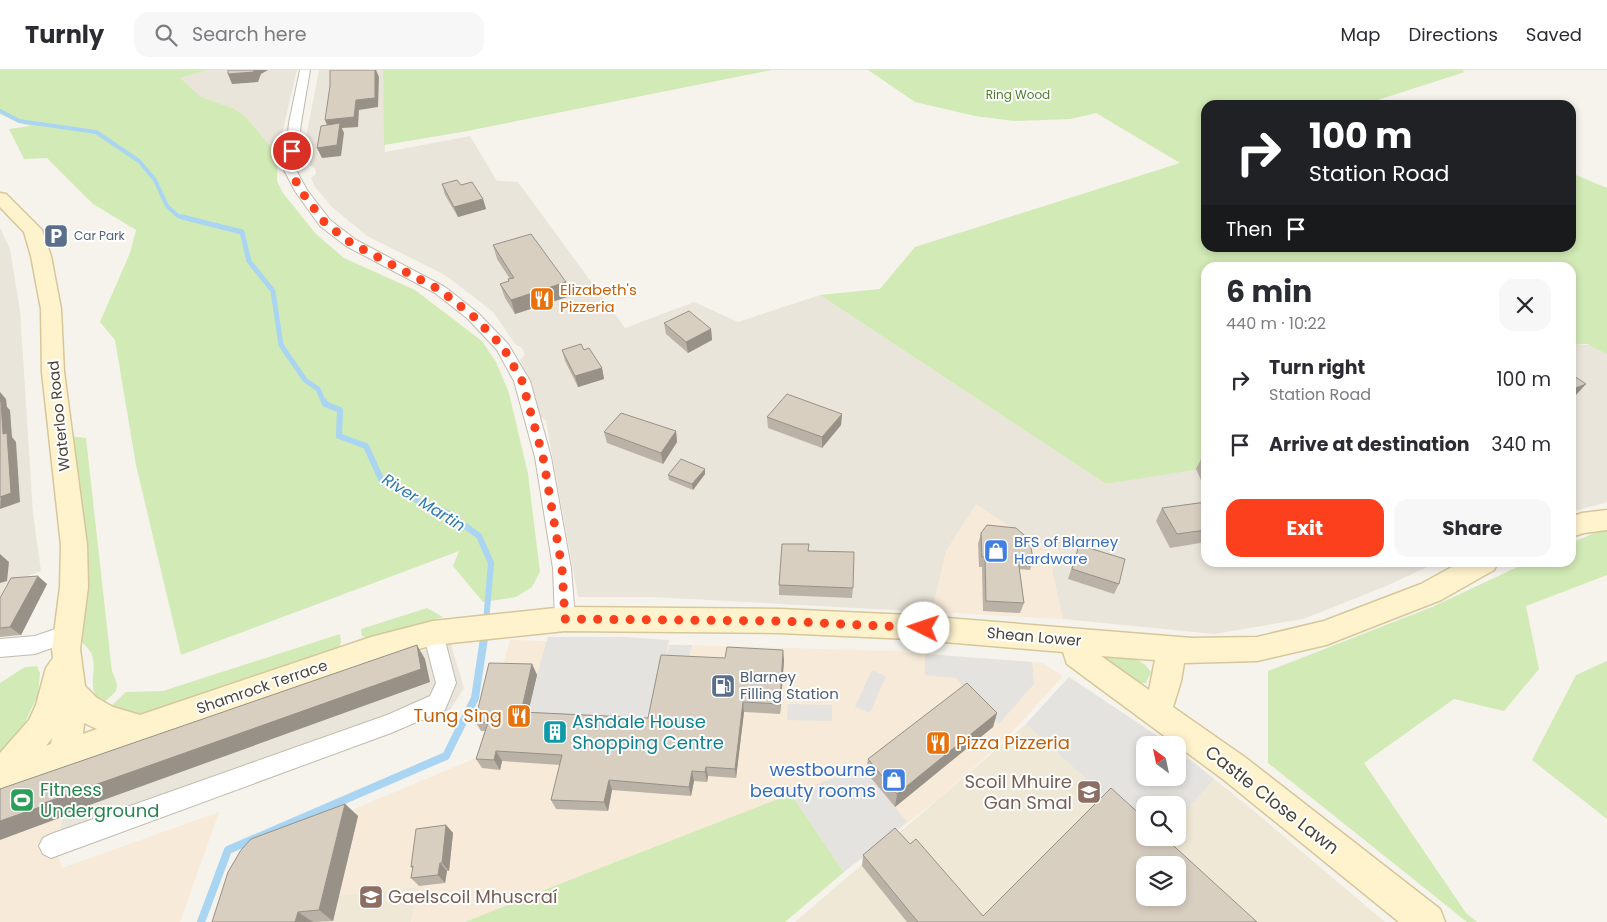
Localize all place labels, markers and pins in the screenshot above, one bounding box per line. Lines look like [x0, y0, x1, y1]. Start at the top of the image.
pin [271, 130, 313, 172]
parking icon: Car Park [43, 223, 69, 249]
place label: Car Park [74, 227, 126, 244]
place label: Elizabeth's Pizzeria [560, 279, 637, 317]
restaurant icon: Elizabeth's Pizzeria [529, 286, 555, 312]
place label: BFS of Blarney Hardware [1014, 531, 1119, 569]
shop icon: BFS of Blarney Hardware [983, 538, 1009, 564]
place label: Blarney Filling Station [740, 666, 839, 704]
fuel station icon: Blarney Filling Station [710, 673, 736, 699]
place label: Tung Sing [414, 703, 502, 728]
restaurant icon: Tung Sing [506, 703, 532, 729]
place label: Ashdale House Shopping Centre [572, 709, 724, 755]
building icon: Ashdale House Shopping Centre [542, 719, 568, 745]
restaurant icon: Pizza Pizzeria [925, 730, 951, 756]
place label: Pizza Pizzeria [956, 730, 1070, 755]
place label: westbourne beauty rooms [750, 757, 876, 803]
shop icon: westbourne beauty rooms [881, 767, 907, 793]
place label: Scoil Mhuire Gan Smal [964, 769, 1072, 815]
place label: Fitness Underground [40, 777, 159, 823]
school or university icon: Scoil Mhuire Gan Smal [1076, 779, 1102, 805]
sports icon: Fitness Underground [9, 787, 35, 813]
school or university icon: Gaelscoil Mhuscraí [358, 884, 384, 910]
place label: Gaelscoil Mhuscraí [388, 884, 557, 909]

